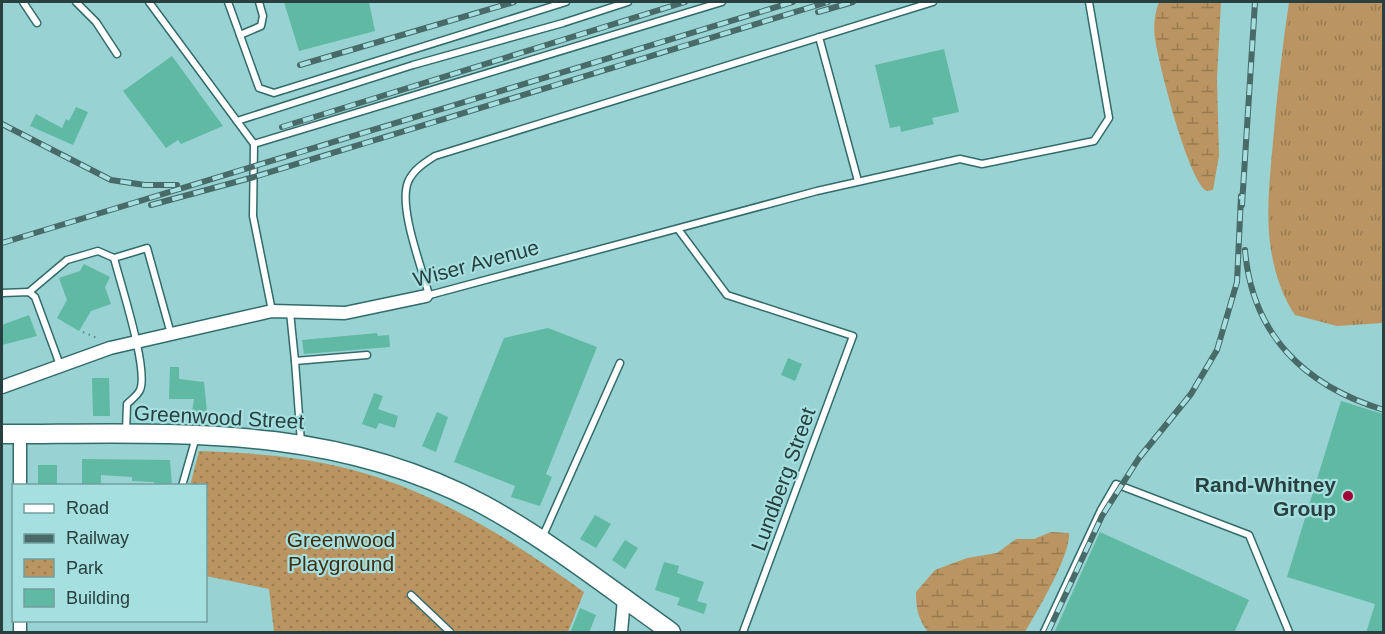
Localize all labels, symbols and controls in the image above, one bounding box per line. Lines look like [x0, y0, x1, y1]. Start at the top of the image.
street label: Wiser Avenue [411, 235, 541, 291]
street label: Greenwood Street [133, 401, 305, 433]
street label: Lundberg Street [746, 404, 820, 554]
place label: Rand-Whitney Group [1195, 473, 1336, 520]
legend [12, 484, 207, 622]
marker: Rand-Whitney Group [1341, 489, 1355, 503]
text: Road [66, 498, 109, 518]
text: Railway [66, 528, 129, 548]
park label: Greenwood Playground [287, 528, 395, 575]
text: Park [66, 558, 104, 578]
text: Building [66, 588, 130, 608]

